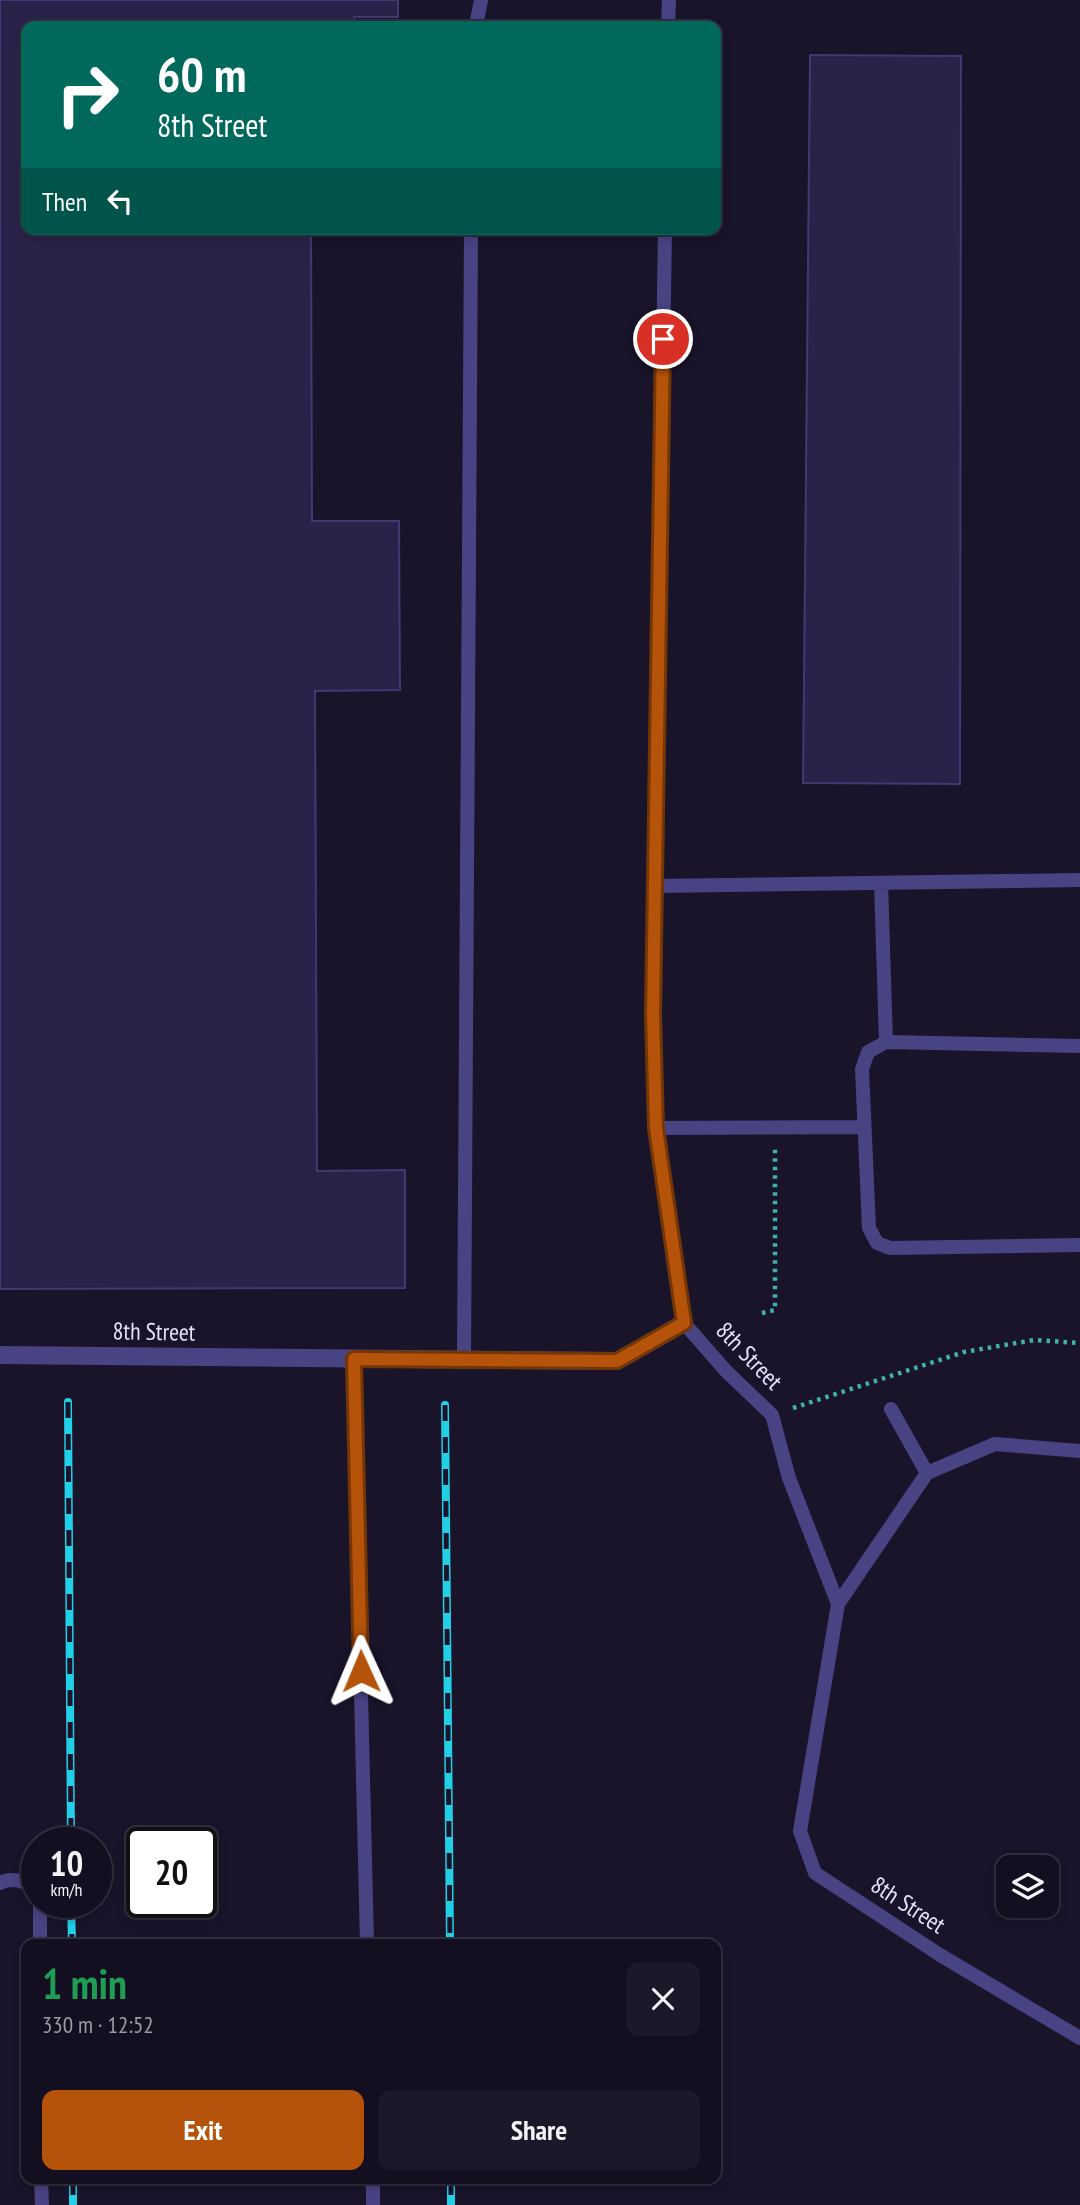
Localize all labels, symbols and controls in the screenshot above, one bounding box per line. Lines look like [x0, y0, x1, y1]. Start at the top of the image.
text: 60 m [157, 42, 246, 106]
icon: right [42, 49, 133, 140]
text: 8th Street [157, 104, 267, 146]
icon: left [101, 182, 139, 220]
text: Then [42, 185, 87, 218]
pin [633, 309, 693, 369]
icon: arrive [644, 320, 682, 358]
street label: 8th Street [112, 1315, 196, 1348]
street label: 8th Street [709, 1315, 790, 1396]
position arrow [324, 1634, 398, 1708]
speed limit sign: 20 [126, 1827, 217, 1918]
text: 10 [50, 1840, 83, 1886]
map controls [996, 1855, 1059, 1918]
button: layers [996, 1855, 1059, 1918]
street label: 8th Street [865, 1869, 952, 1940]
text: km/h [51, 1878, 82, 1901]
text: 1 min [42, 1956, 127, 2011]
button: close [626, 1962, 700, 2036]
text: 330 m · 12:52 [42, 2010, 154, 2039]
button: Exit [42, 2090, 364, 2170]
button: Share [378, 2090, 700, 2170]

